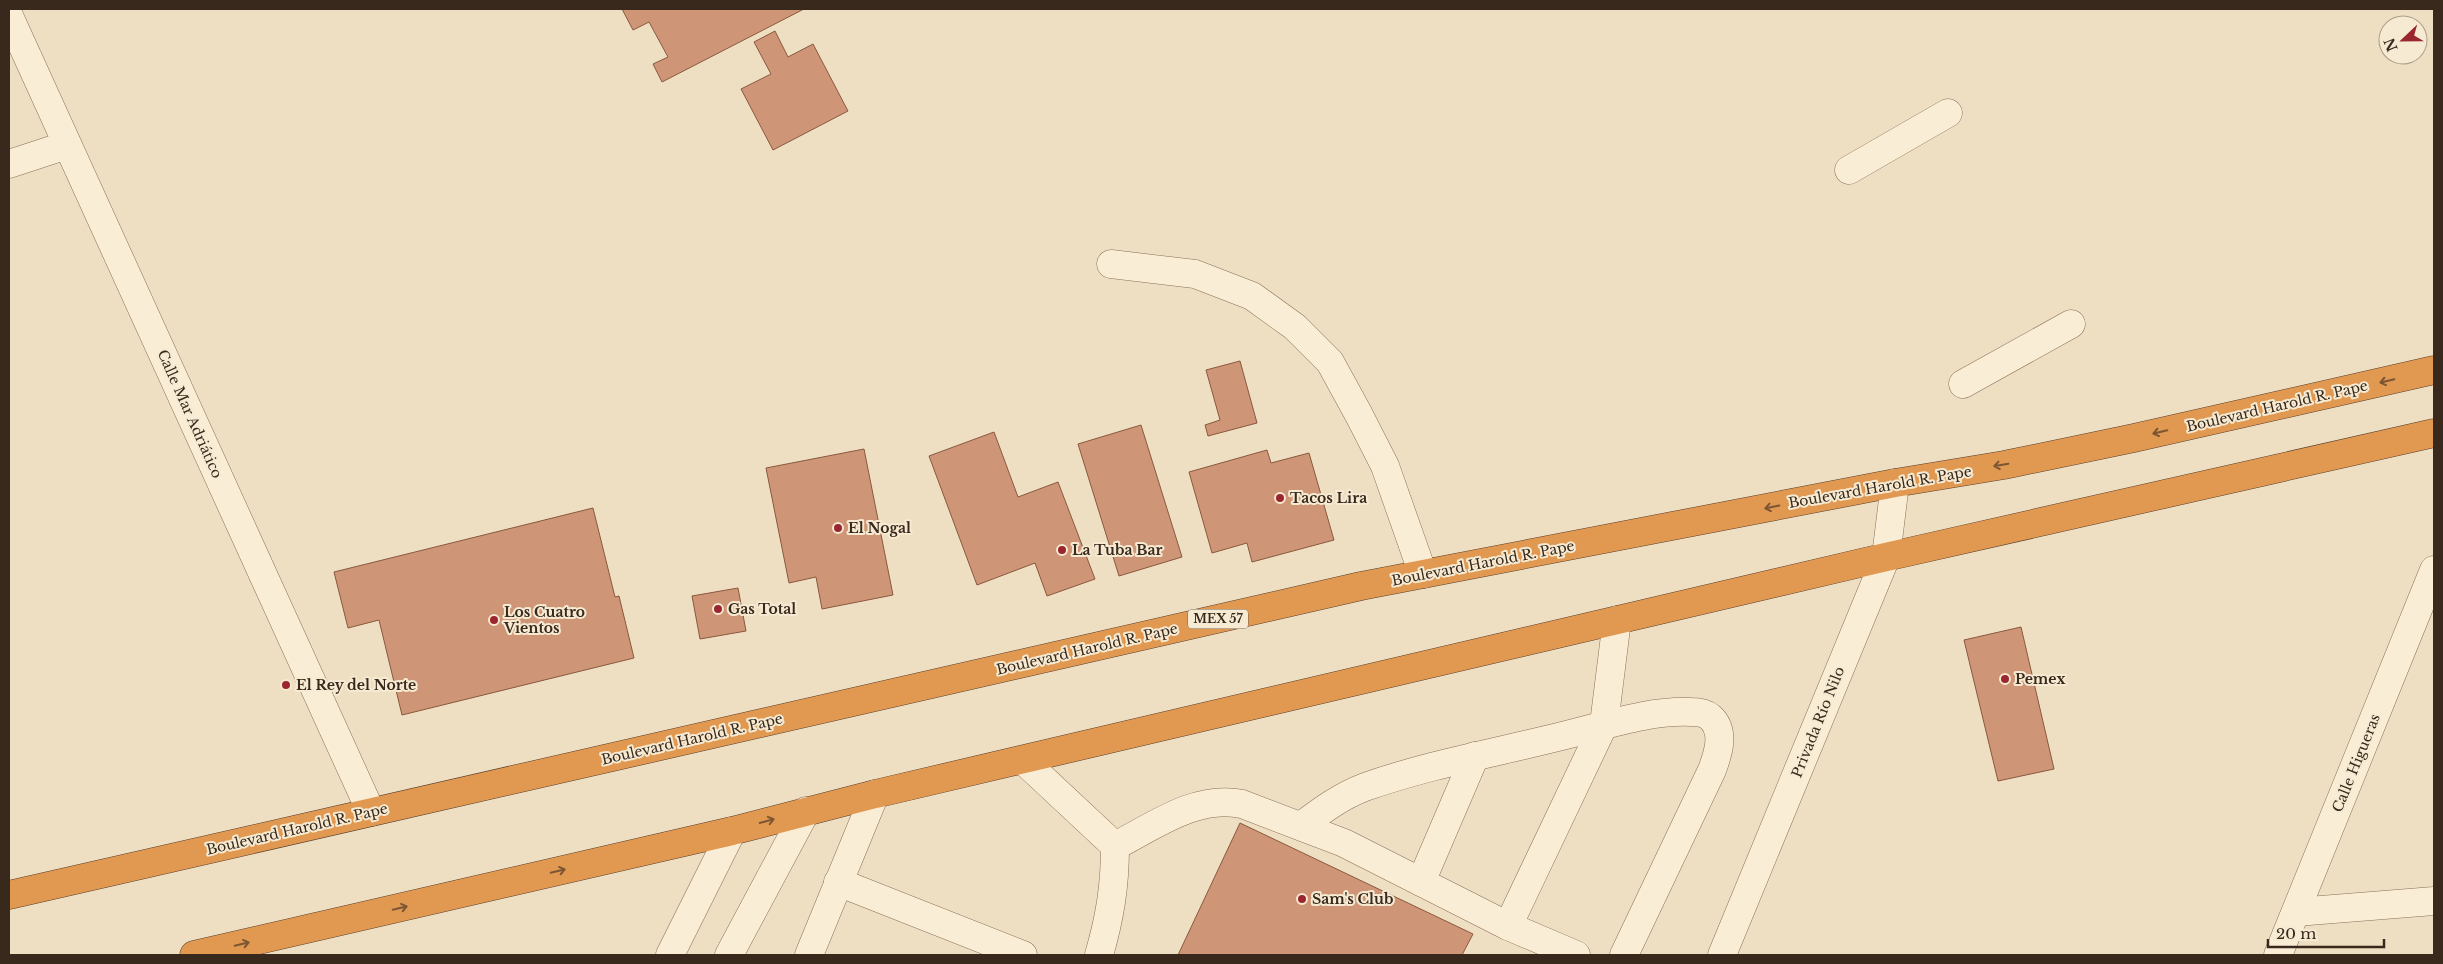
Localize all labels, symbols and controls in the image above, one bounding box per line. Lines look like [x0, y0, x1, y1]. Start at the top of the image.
north arrow [2378, 15, 2428, 65]
text: N [2380, 35, 2402, 54]
street label: Calle Mar Adriático [154, 347, 226, 481]
street label: Boulevard Harold R. Pape [2184, 376, 2370, 436]
one-way arrow [2379, 377, 2395, 386]
one-way arrow [2152, 428, 2168, 437]
one-way arrow [1993, 461, 2009, 471]
street label: Boulevard Harold R. Pape [1787, 462, 1973, 512]
place label: Tacos Lira [1290, 489, 1367, 507]
marker: Tacos Lira [1274, 492, 1286, 504]
one-way arrow [1764, 503, 1780, 512]
place label: El Nogal [848, 519, 911, 537]
marker: El Nogal [832, 522, 844, 534]
street label: Boulevard Harold R. Pape [1390, 536, 1576, 590]
place label: La Tuba Bar [1072, 541, 1162, 559]
marker: La Tuba Bar [1056, 544, 1068, 556]
place label: Gas Total [728, 600, 796, 618]
place label: Los Cuatro Vientos [503, 603, 585, 637]
marker: Gas Total [712, 603, 724, 615]
road number: MEX 57 [1188, 610, 1248, 628]
marker: Los Cuatro Vientos [488, 614, 500, 626]
street label: Boulevard Harold R. Pape [994, 619, 1180, 679]
street label: Privada Río Nilo [1788, 664, 1848, 780]
place label: Pemex [2015, 670, 2066, 688]
marker: Pemex [1999, 673, 2011, 685]
place label: El Rey del Norte [296, 676, 416, 694]
marker: El Rey del Norte [280, 679, 292, 691]
street label: Boulevard Harold R. Pape [599, 709, 785, 769]
street label: Calle Higueras [2328, 711, 2384, 815]
street label: Boulevard Harold R. Pape [204, 799, 390, 859]
one-way arrow [759, 816, 775, 826]
one-way arrow [550, 866, 566, 875]
place label: Sam's Club [1312, 890, 1393, 908]
marker: Sam's Club [1296, 893, 1308, 905]
one-way arrow [391, 903, 407, 912]
scale bar [2268, 916, 2384, 948]
text: 20 m [2276, 924, 2316, 943]
one-way arrow [233, 939, 249, 948]

